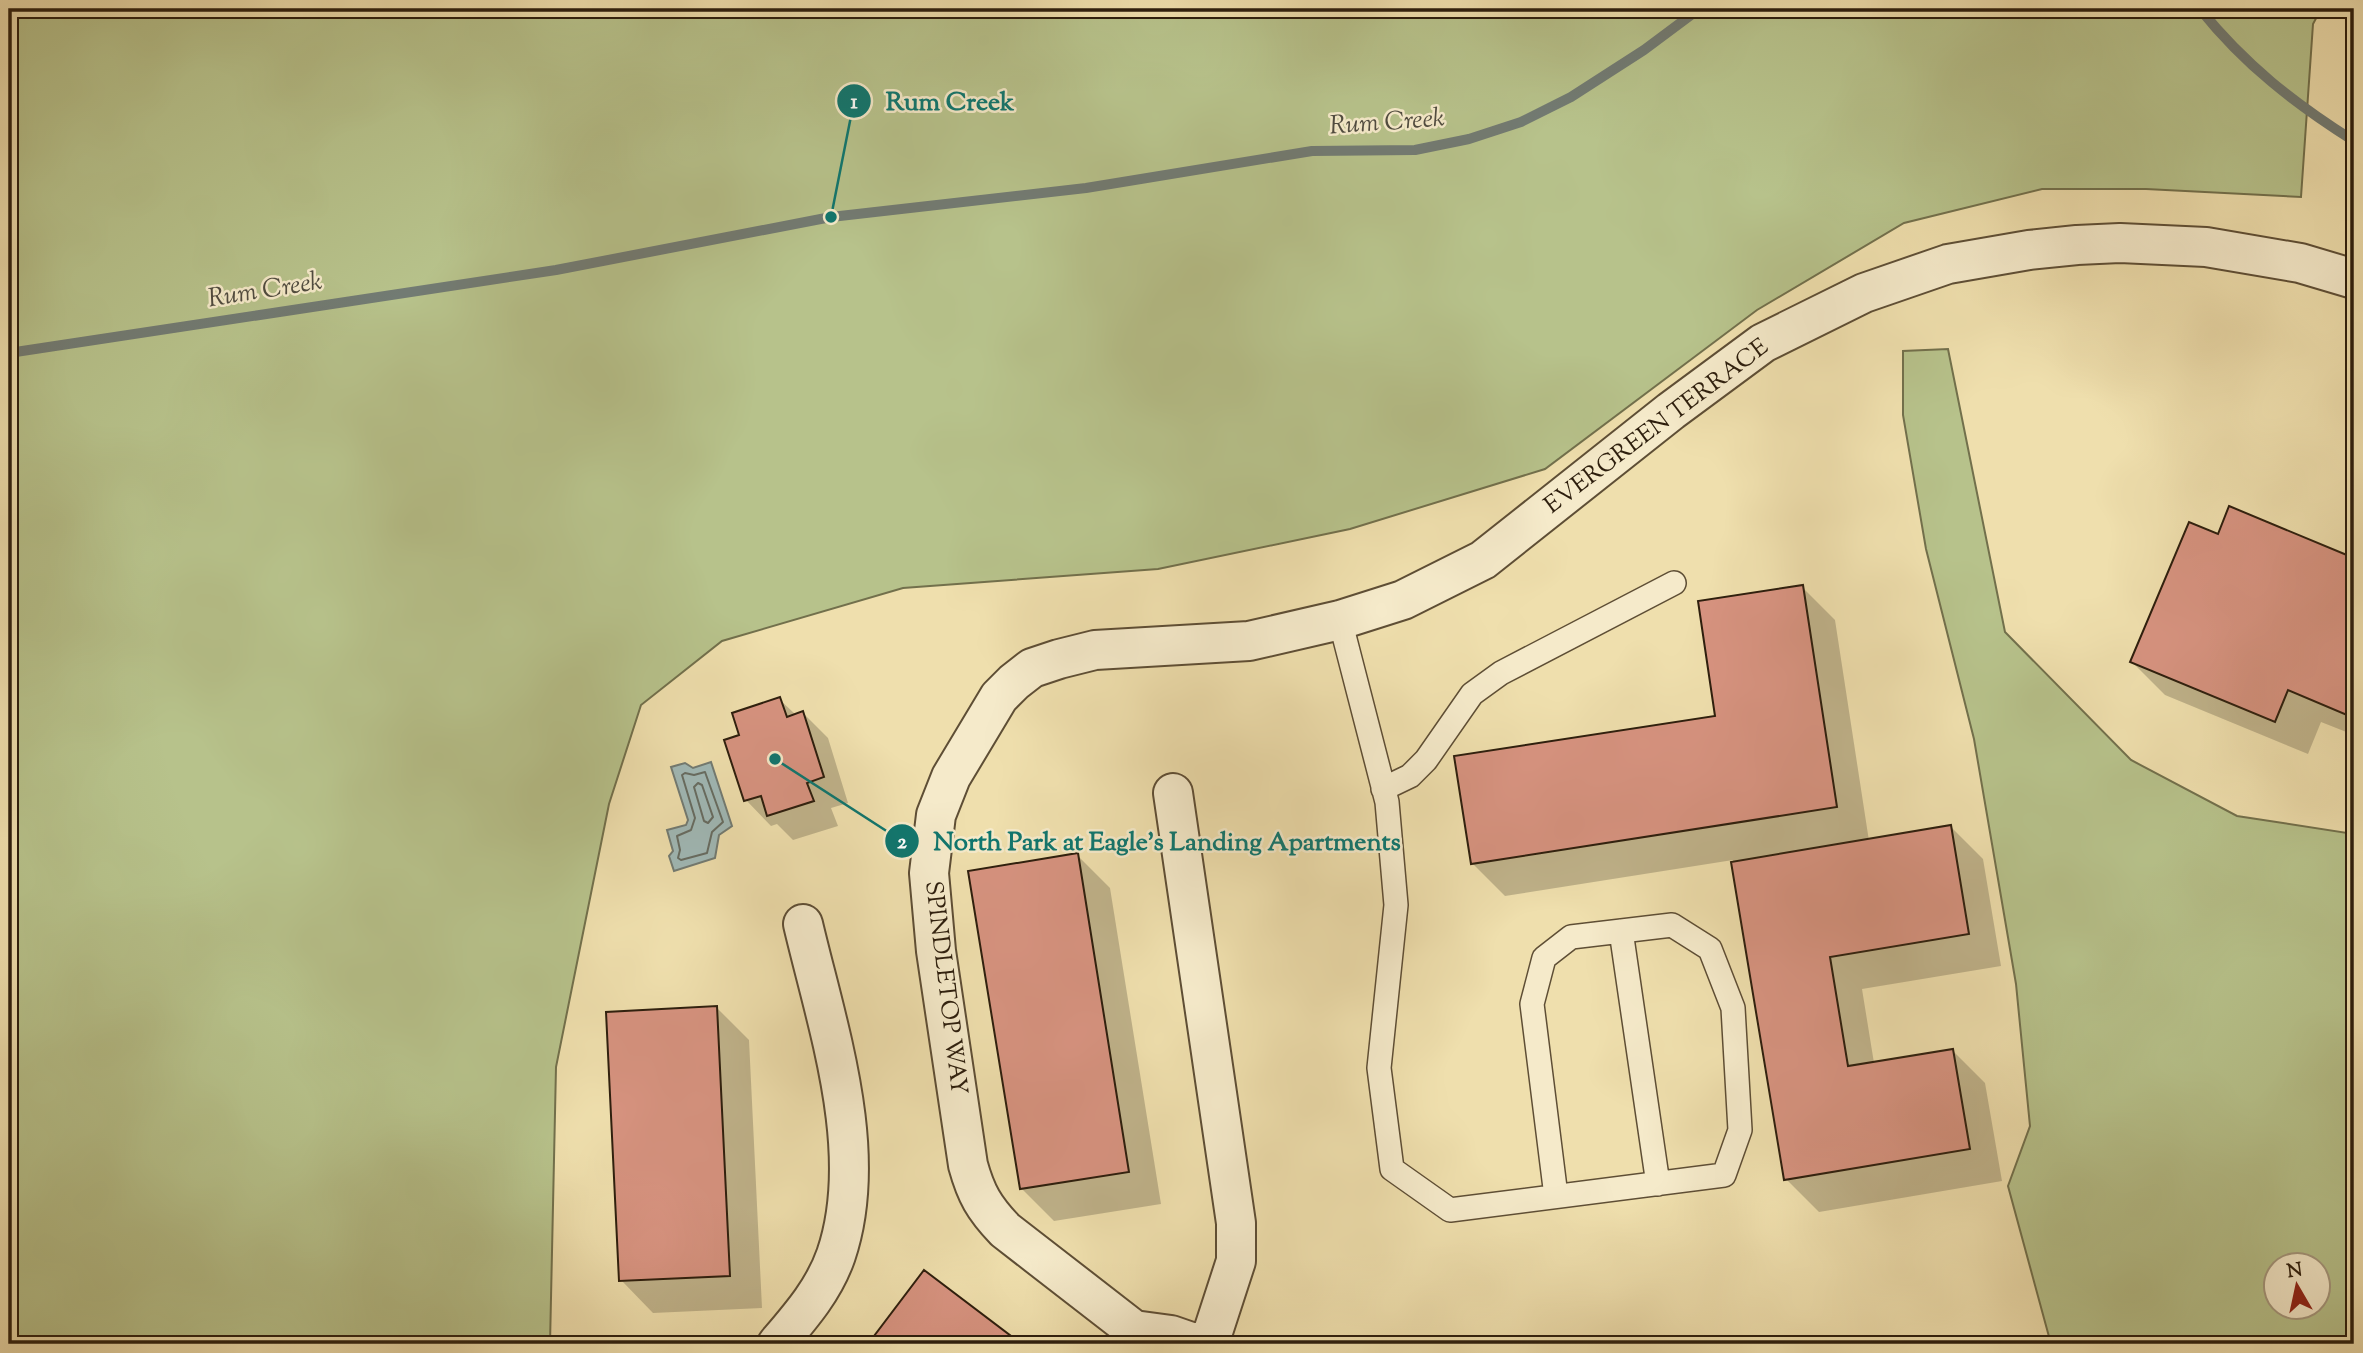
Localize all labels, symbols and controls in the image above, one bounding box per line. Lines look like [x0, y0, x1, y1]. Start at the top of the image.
callout: Rum Creek [837, 77, 1028, 124]
text: Rum Creek [886, 85, 1015, 122]
text: 1 [850, 88, 858, 118]
water label: Rum Creek [1328, 101, 1446, 145]
water label: Rum Creek [205, 264, 325, 318]
street label: EVERGREEN TERRACE [1538, 331, 1777, 523]
callout: North Park at Eagle's Landing Apartments [885, 817, 1415, 864]
text: North Park at Eagle's Landing Apartments [933, 825, 1401, 862]
text: 2 [897, 828, 907, 858]
street label: SPINDLETOP WAY [915, 879, 975, 1097]
north arrow [2262, 1252, 2332, 1322]
text: N [2285, 1257, 2304, 1286]

